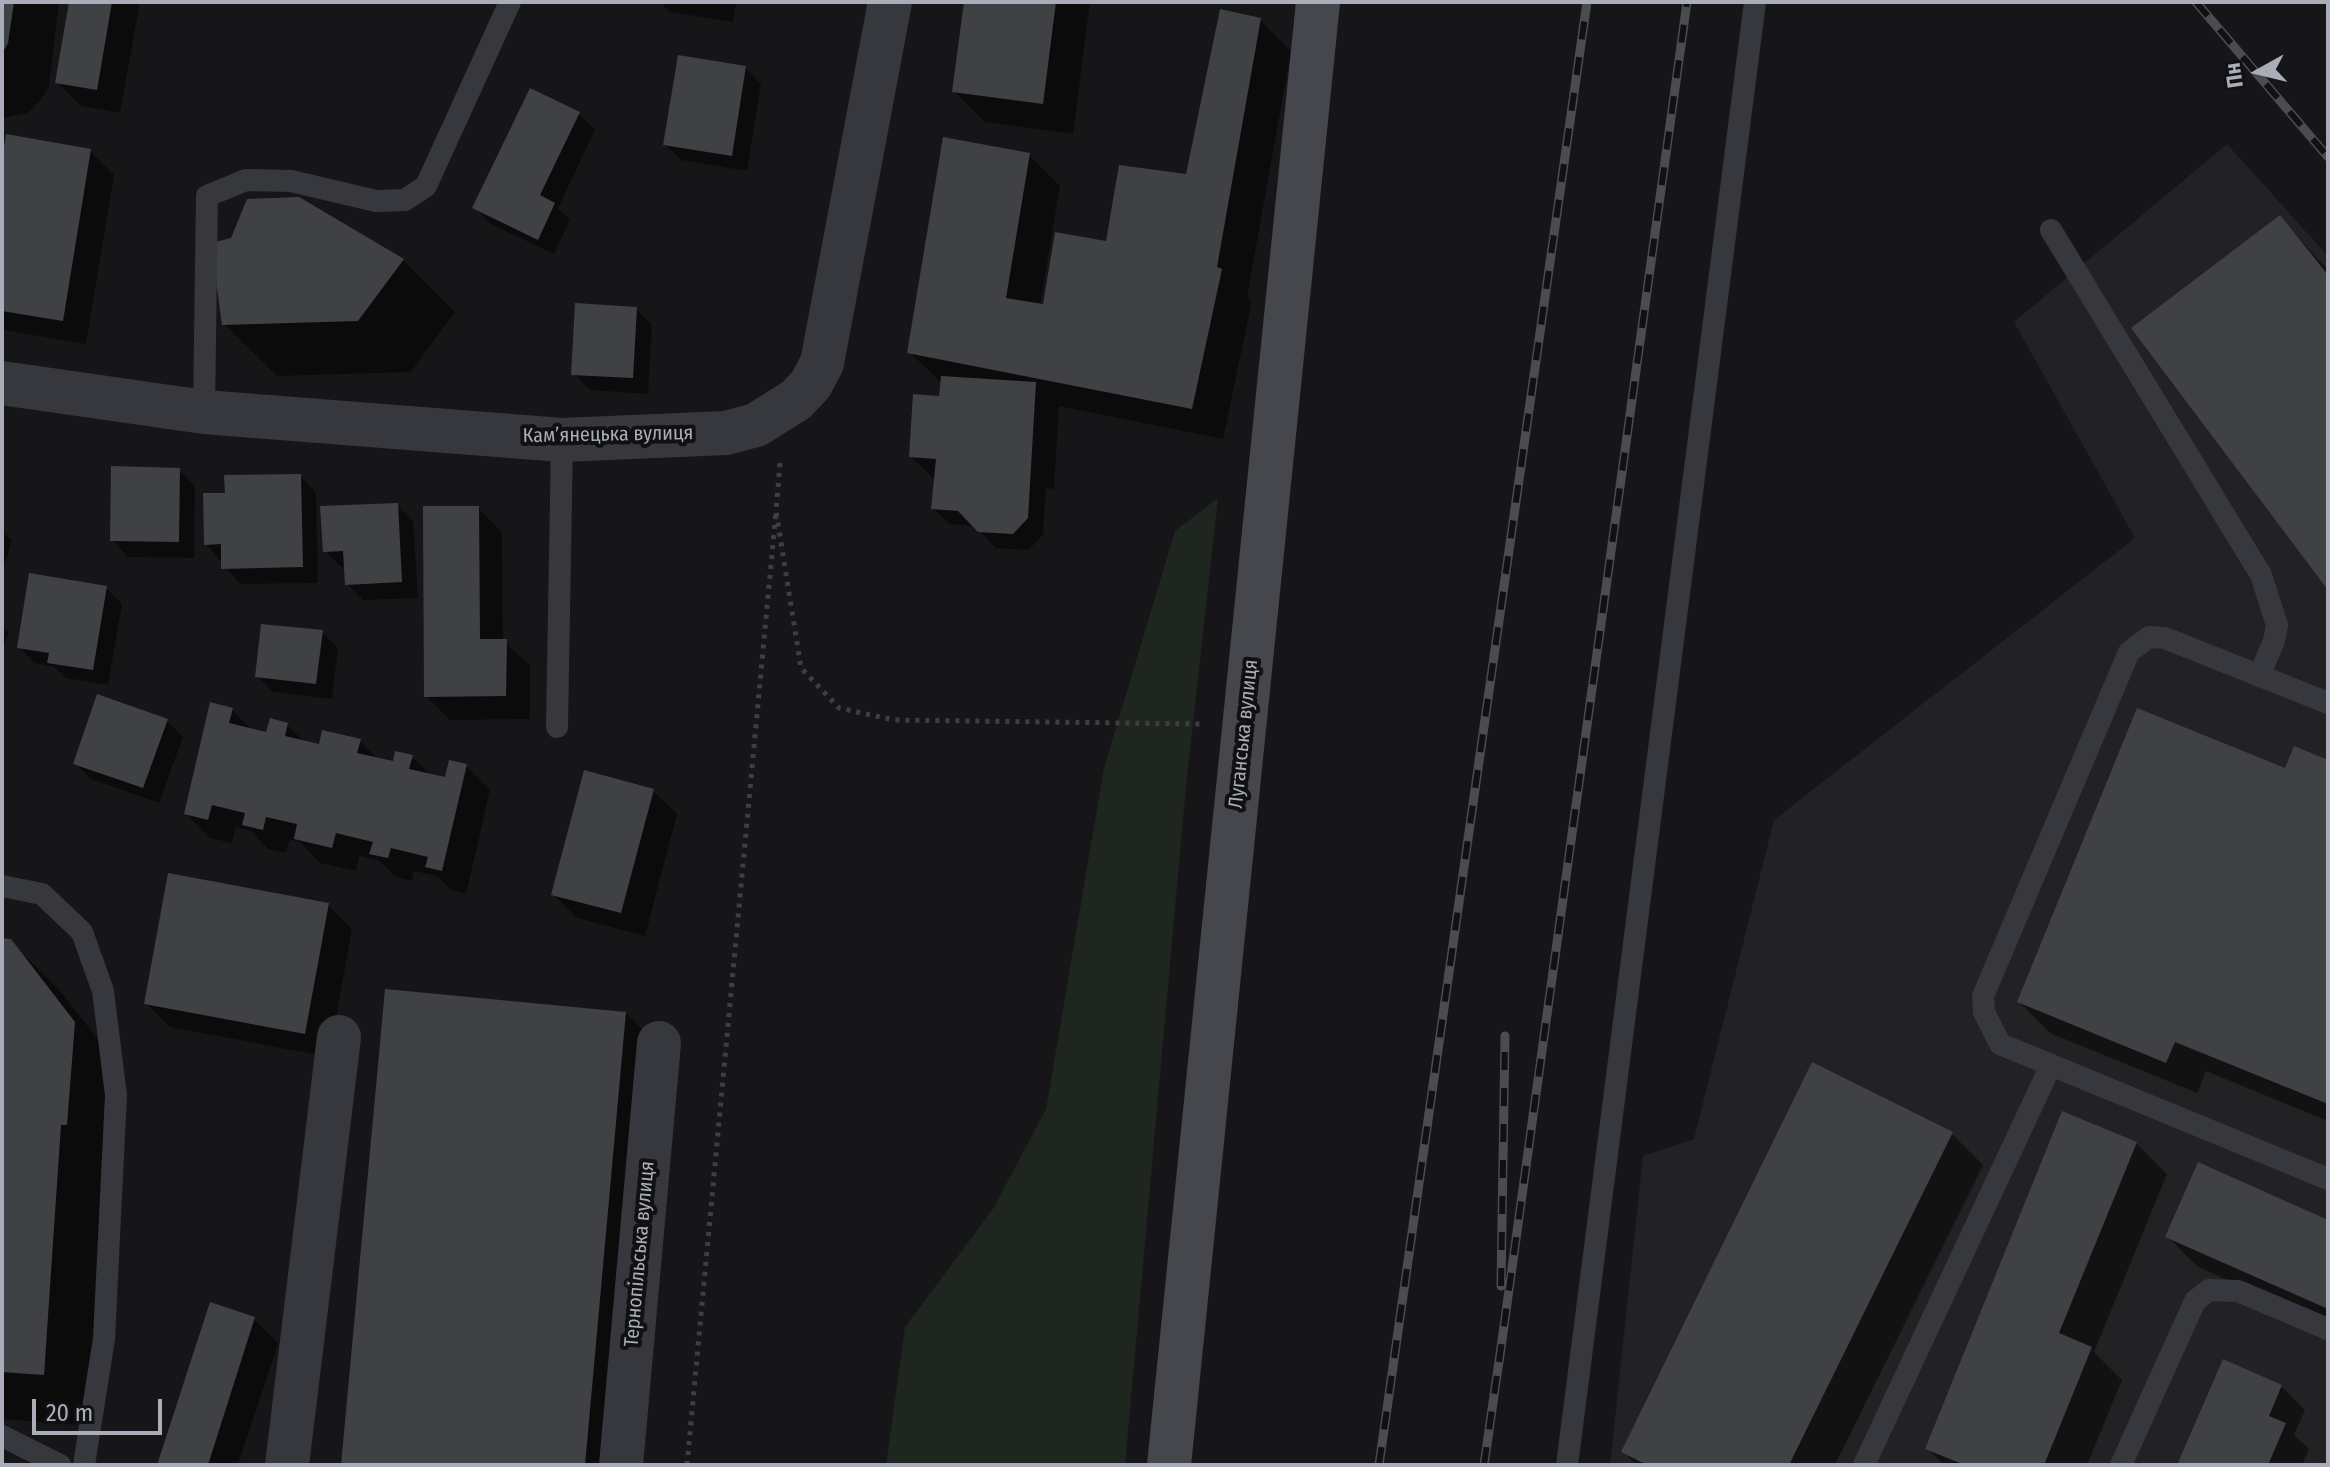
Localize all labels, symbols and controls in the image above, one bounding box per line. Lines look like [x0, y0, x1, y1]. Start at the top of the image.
north arrow [2218, 32, 2298, 112]
text: Пн [2219, 61, 2249, 90]
street label: Камʼянецька вулиця [522, 422, 694, 448]
street label: Луганська вулиця [1224, 658, 1264, 810]
street label: Тернопільська вулиця [620, 1160, 660, 1348]
scale bar [36, 1383, 166, 1433]
text: 20 m [46, 1399, 93, 1427]

